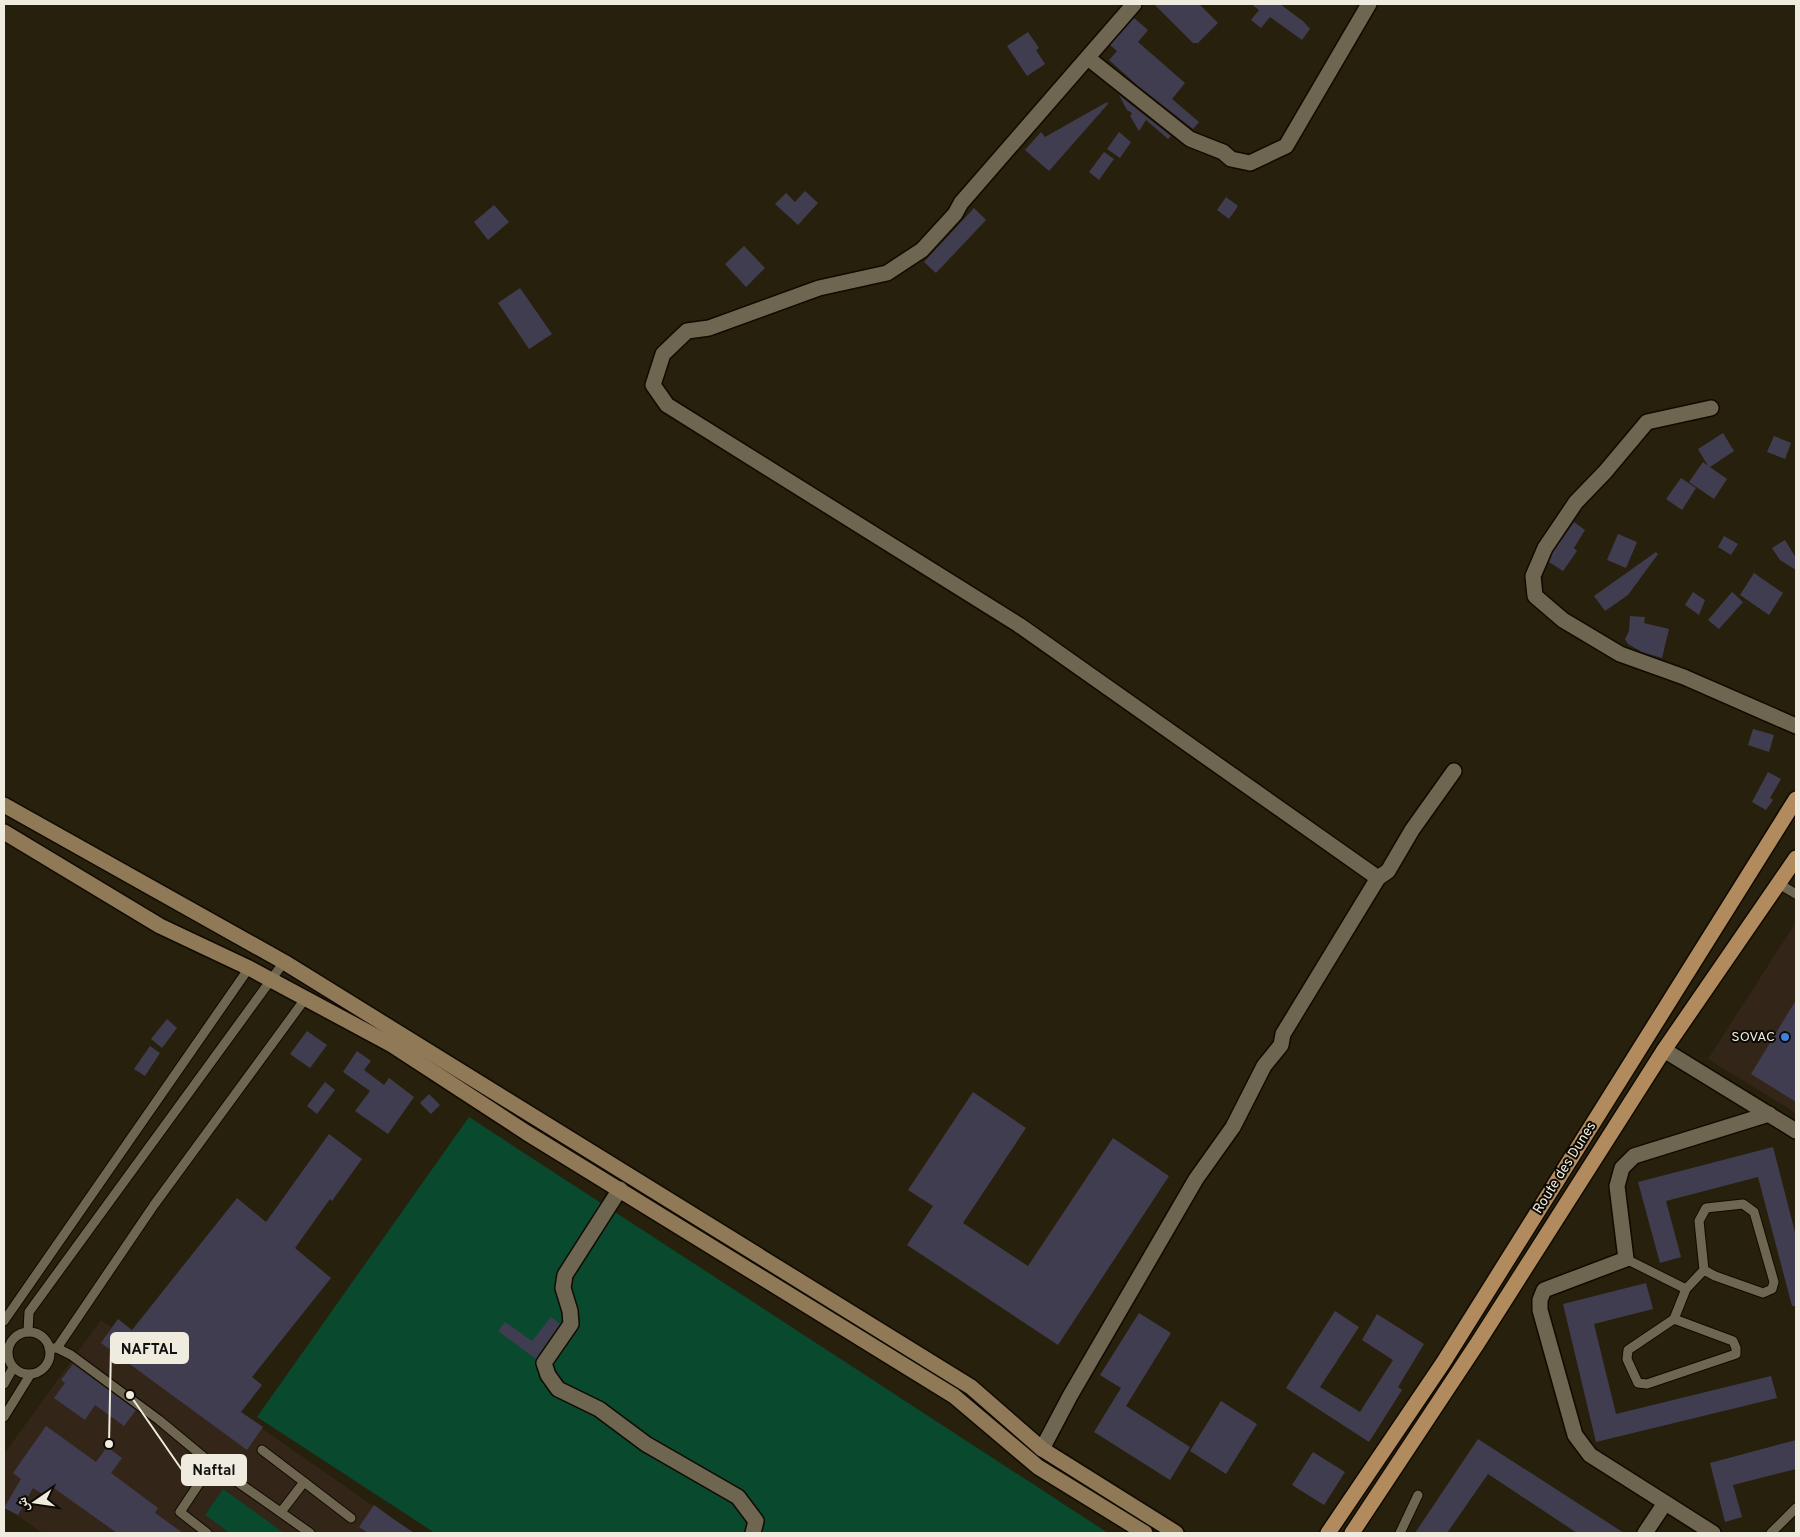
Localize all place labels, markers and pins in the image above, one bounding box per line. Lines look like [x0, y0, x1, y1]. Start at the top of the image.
place label: SOVAC [1731, 1029, 1775, 1046]
marker: SOVAC [1779, 1031, 1791, 1043]
callout: NAFTAL [111, 1333, 188, 1363]
callout: Naftal [182, 1455, 246, 1485]

